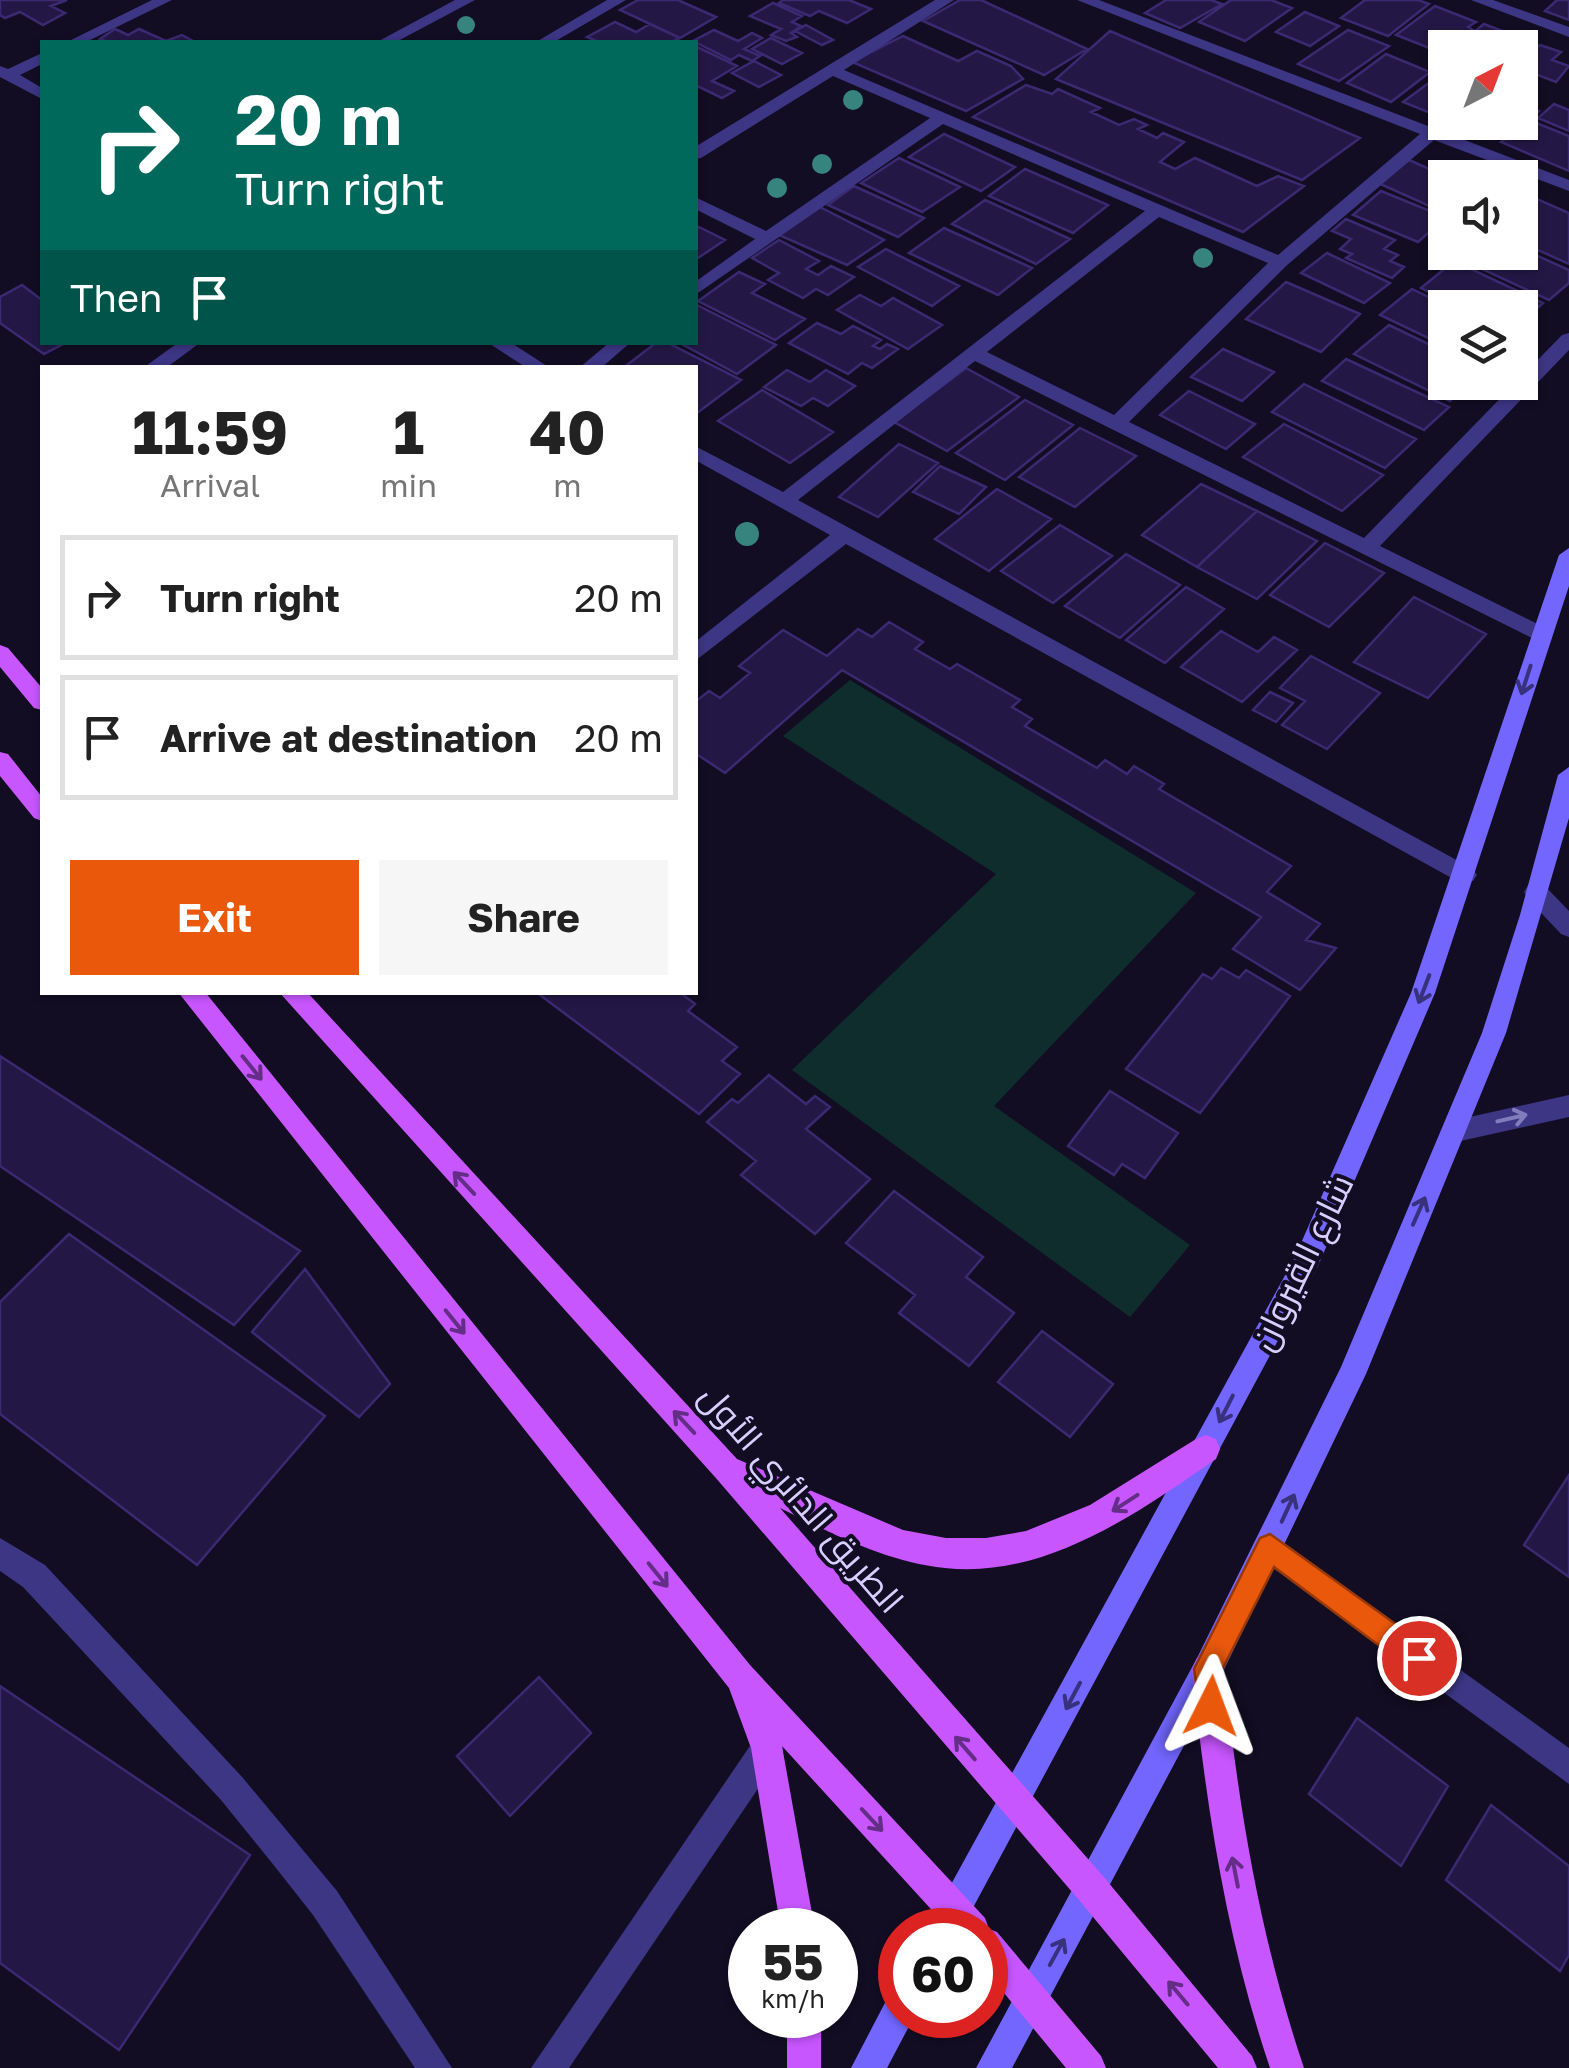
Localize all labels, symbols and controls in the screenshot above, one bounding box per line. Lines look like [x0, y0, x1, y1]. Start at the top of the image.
north arrow [1428, 30, 1538, 140]
map controls [1428, 30, 1538, 400]
text: 20 m [235, 76, 402, 160]
icon: right [70, 80, 200, 210]
button: sound [1428, 160, 1538, 270]
text: Turn right [235, 161, 445, 215]
icon: arrive [182, 270, 237, 325]
text: Then [70, 275, 162, 320]
button: layers [1428, 290, 1538, 400]
text: 11:59 [132, 395, 288, 467]
text: 1 [393, 395, 424, 467]
text: 40 [529, 395, 606, 467]
text: Arrival [160, 466, 260, 504]
text: min [380, 466, 437, 504]
text: m [553, 466, 582, 504]
icon: right [75, 570, 130, 625]
text: Turn right [160, 575, 340, 620]
text: 20 m [574, 575, 663, 620]
one-way arrow [1516, 664, 1534, 696]
icon: arrive [75, 710, 130, 765]
text: Arrive at destination [160, 715, 537, 760]
text: 20 m [574, 715, 663, 760]
button: Exit [70, 860, 359, 975]
button: Share [379, 860, 668, 975]
one-way arrow [1414, 973, 1432, 1004]
one-way arrow [241, 1054, 262, 1081]
one-way arrow [1495, 1108, 1527, 1126]
street label: شارع القيروان [1240, 1167, 1364, 1358]
one-way arrow [453, 1171, 476, 1196]
one-way arrow [1411, 1197, 1430, 1227]
one-way arrow [444, 1308, 466, 1334]
street label: الطريق الدائري الأول [686, 1375, 913, 1626]
one-way arrow [1216, 1394, 1235, 1424]
one-way arrow [672, 1411, 696, 1435]
one-way arrow [1111, 1493, 1140, 1514]
one-way arrow [1279, 1494, 1298, 1524]
one-way arrow [647, 1562, 669, 1588]
pin [1377, 1616, 1462, 1701]
icon: arrive [1392, 1631, 1447, 1686]
position arrow [1159, 1654, 1263, 1758]
one-way arrow [1063, 1681, 1083, 1710]
one-way arrow [954, 1735, 976, 1761]
one-way arrow [860, 1807, 883, 1832]
one-way arrow [1225, 1857, 1244, 1889]
speed limit sign: 60 [878, 1908, 1008, 2038]
text: 55 [762, 1931, 823, 1991]
one-way arrow [1047, 1937, 1067, 1967]
one-way arrow [1167, 1980, 1189, 2006]
text: km/h [761, 1983, 825, 2014]

